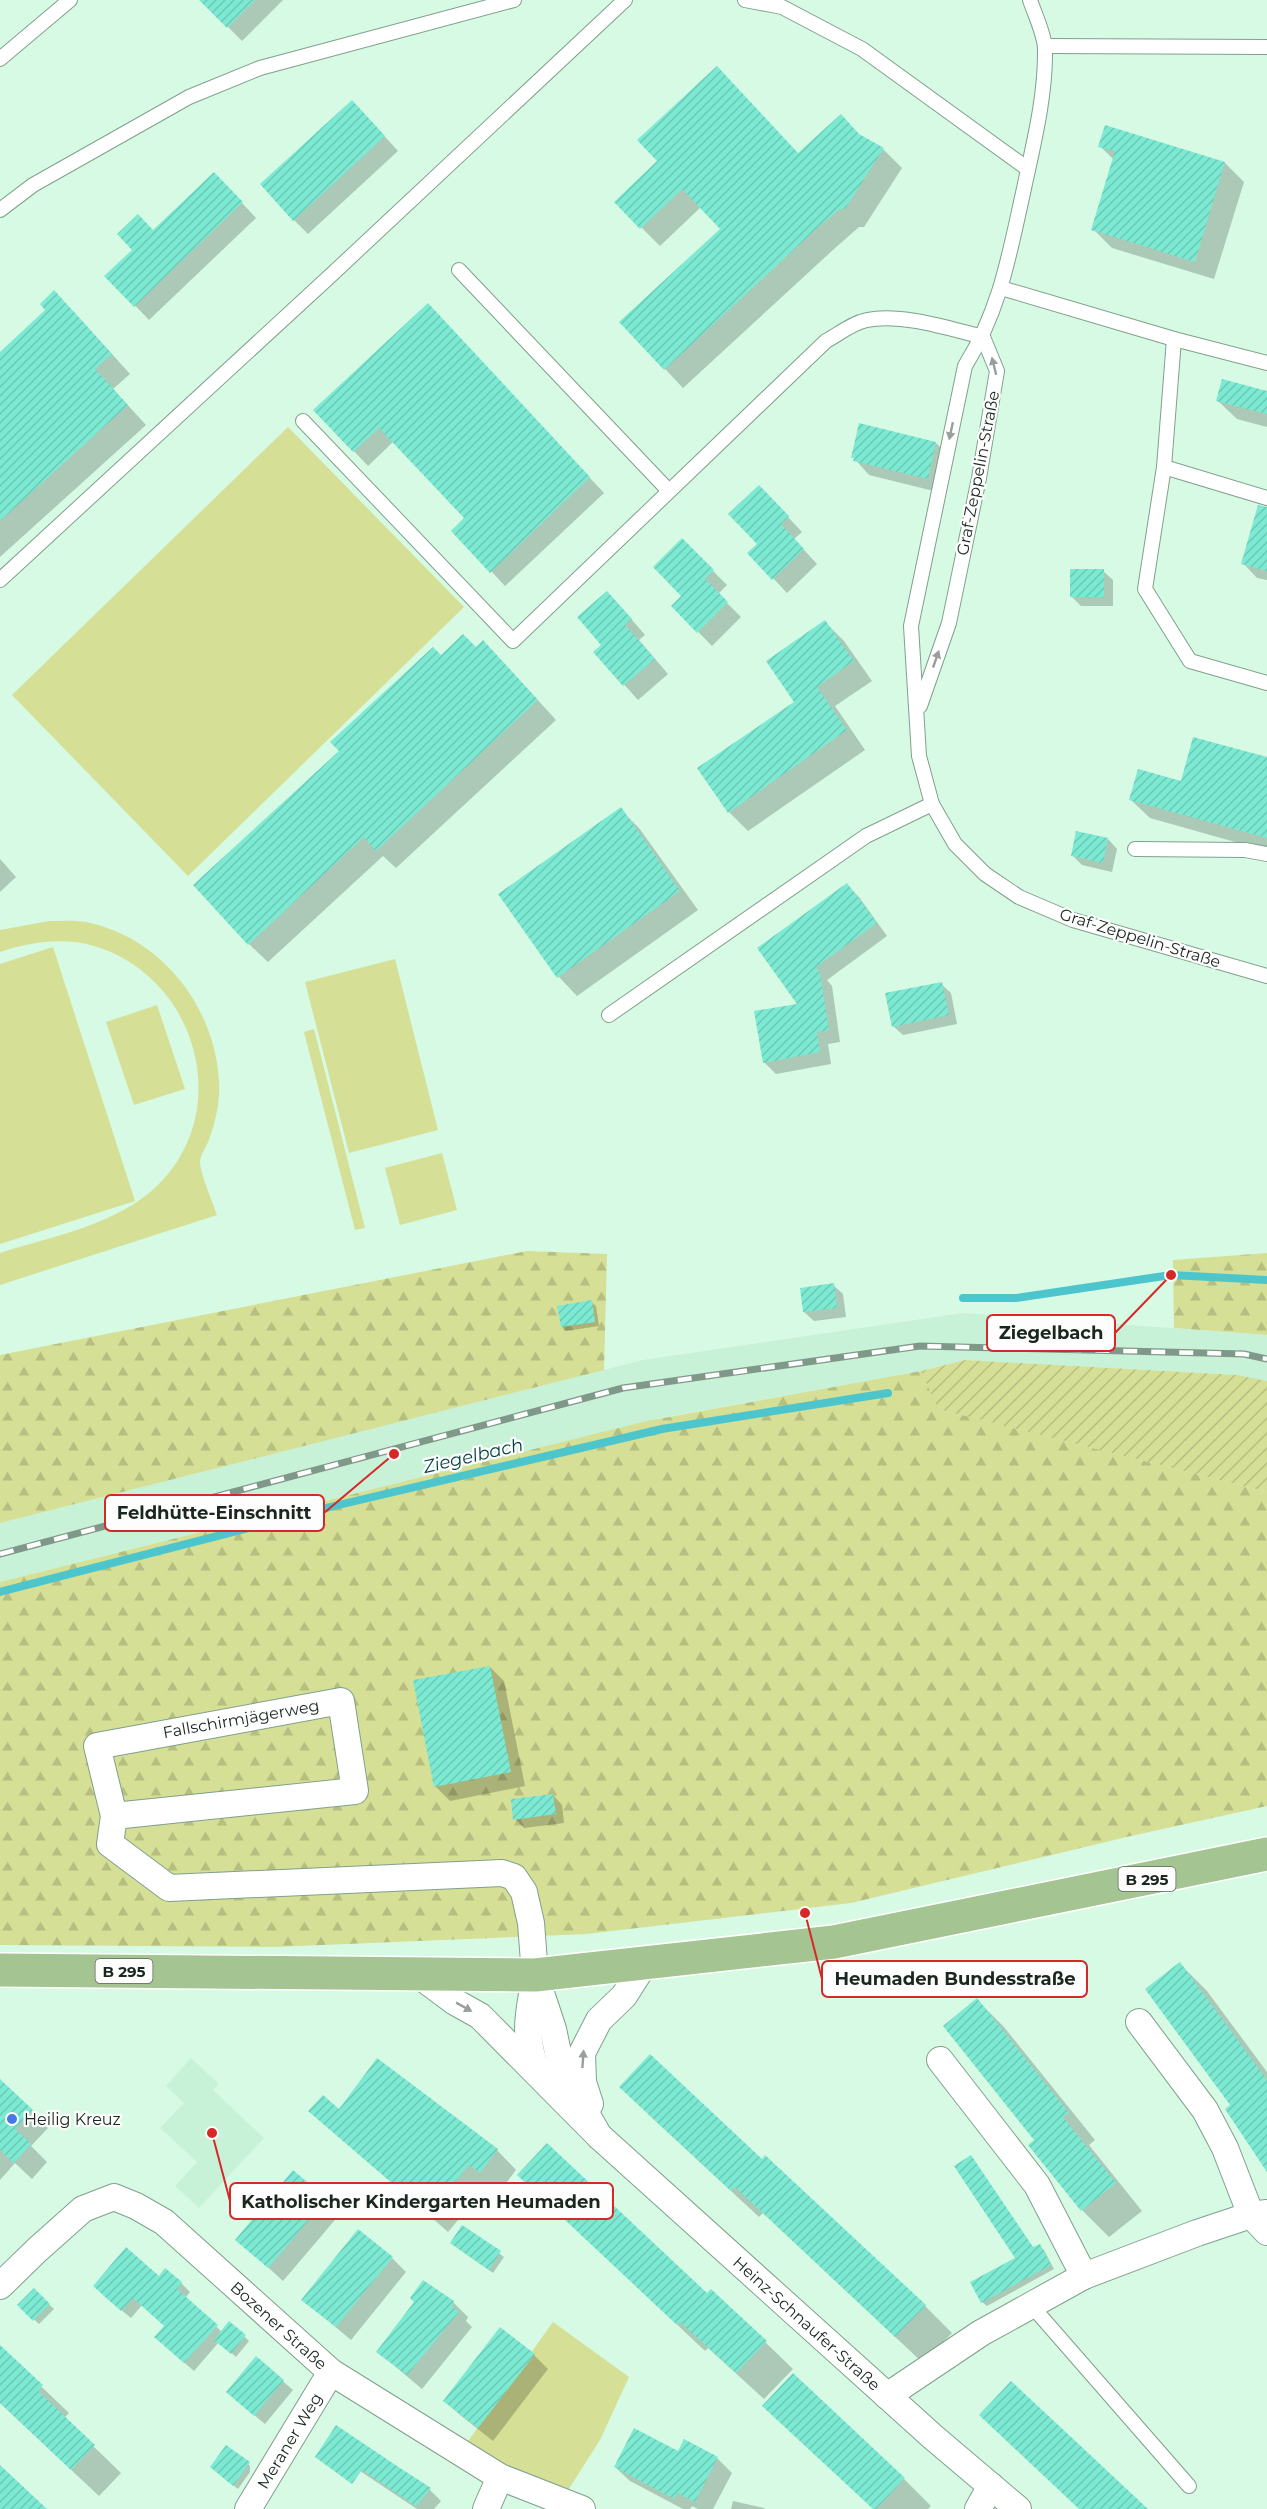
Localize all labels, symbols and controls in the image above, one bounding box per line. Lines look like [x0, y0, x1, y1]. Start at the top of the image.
one-way arrow [988, 357, 998, 375]
street label: Graf-Zeppelin-Straße [953, 389, 1003, 557]
one-way arrow [946, 422, 955, 441]
one-way arrow [932, 650, 942, 668]
street label: Graf-Zeppelin-Straße [1057, 904, 1223, 972]
callout: Ziegelbach [987, 1315, 1115, 1351]
text: Ziegelbach [999, 1322, 1103, 1344]
water label: Ziegelbach [420, 1434, 525, 1478]
callout: Feldhütte-Einschnitt [105, 1495, 324, 1531]
text: Feldhütte-Einschnitt [117, 1502, 312, 1524]
street label: Fallschirmjägerweg [161, 1696, 321, 1742]
road number: B 295 [1118, 1867, 1176, 1891]
road number: B 295 [96, 1959, 152, 1983]
callout: Heumaden Bundesstraße [822, 1961, 1087, 1997]
text: Heumaden Bundesstraße [834, 1968, 1076, 1990]
one-way arrow [455, 2002, 472, 2012]
one-way arrow [579, 2050, 588, 2069]
place label: Heilig Kreuz [24, 2110, 121, 2129]
marker: Heilig Kreuz [5, 2112, 19, 2126]
callout: Katholischer Kindergarten Heumaden [230, 2183, 613, 2219]
text: Katholischer Kindergarten Heumaden [241, 2191, 601, 2213]
street label: Heinz-Schnaufer-Straße [729, 2252, 884, 2394]
street label: Bozener Straße [227, 2277, 331, 2373]
street label: Meraner Weg [253, 2389, 326, 2492]

